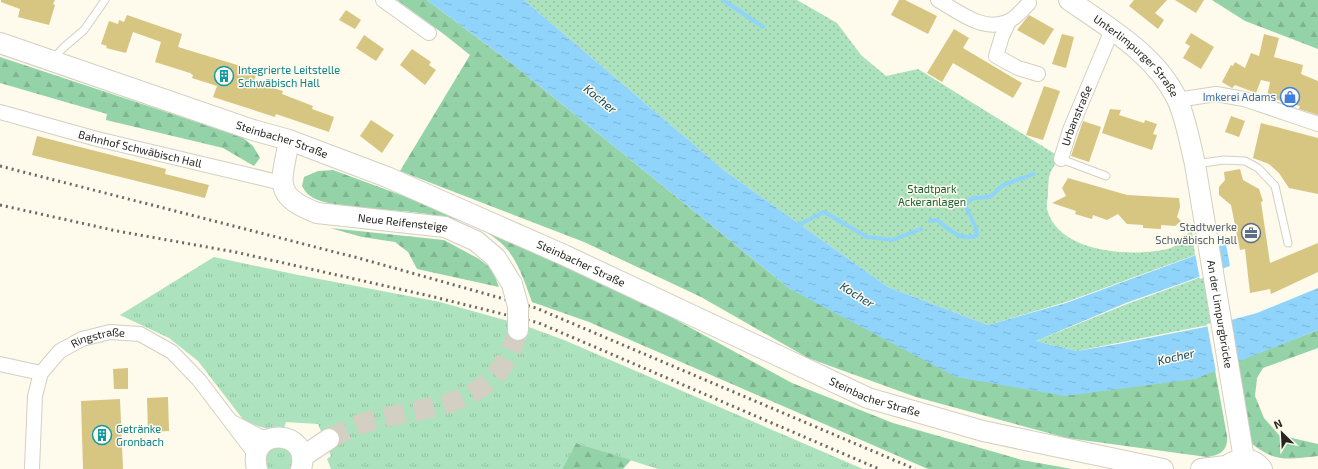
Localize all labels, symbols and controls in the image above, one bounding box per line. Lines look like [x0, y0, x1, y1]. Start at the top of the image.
street label: Unterlimpurger Straße [1091, 12, 1182, 99]
place label: Integrierte Leitstelle Schwäbisch Hall [238, 63, 340, 89]
building icon: Integrierte Leitstelle Schwäbisch Hall [213, 65, 235, 87]
water label: Kocher [582, 81, 620, 116]
street label: Urbanstraße [1058, 83, 1094, 147]
shop icon: Imkerei Adams [1279, 86, 1301, 108]
place label: Imkerei Adams [1203, 90, 1276, 103]
street label: Steinbacher Straße [234, 118, 330, 160]
street label: Bahnhof Schwäbisch Hall [77, 127, 204, 170]
park label: Stadtpark Ackeranlagen [898, 182, 966, 208]
street label: Neue Reifensteige [357, 211, 451, 234]
place label: Stadtwerke Schwäbisch Hall [1155, 220, 1238, 246]
office icon: Stadtwerke Schwäbisch Hall [1240, 222, 1262, 244]
street label: Steinbacher Straße [535, 237, 628, 289]
street label: An der Limpurgbrücke [1205, 259, 1236, 369]
water label: Kocher [838, 278, 877, 310]
street label: Ringstraße [68, 325, 126, 350]
water label: Kocher [1156, 345, 1196, 367]
street label: Steinbacher Straße [827, 374, 922, 419]
north arrow [1262, 413, 1302, 453]
text: N [1271, 416, 1284, 431]
place label: Getränke Gronbach [116, 422, 164, 448]
building icon: Getränke Gronbach [91, 424, 113, 446]

